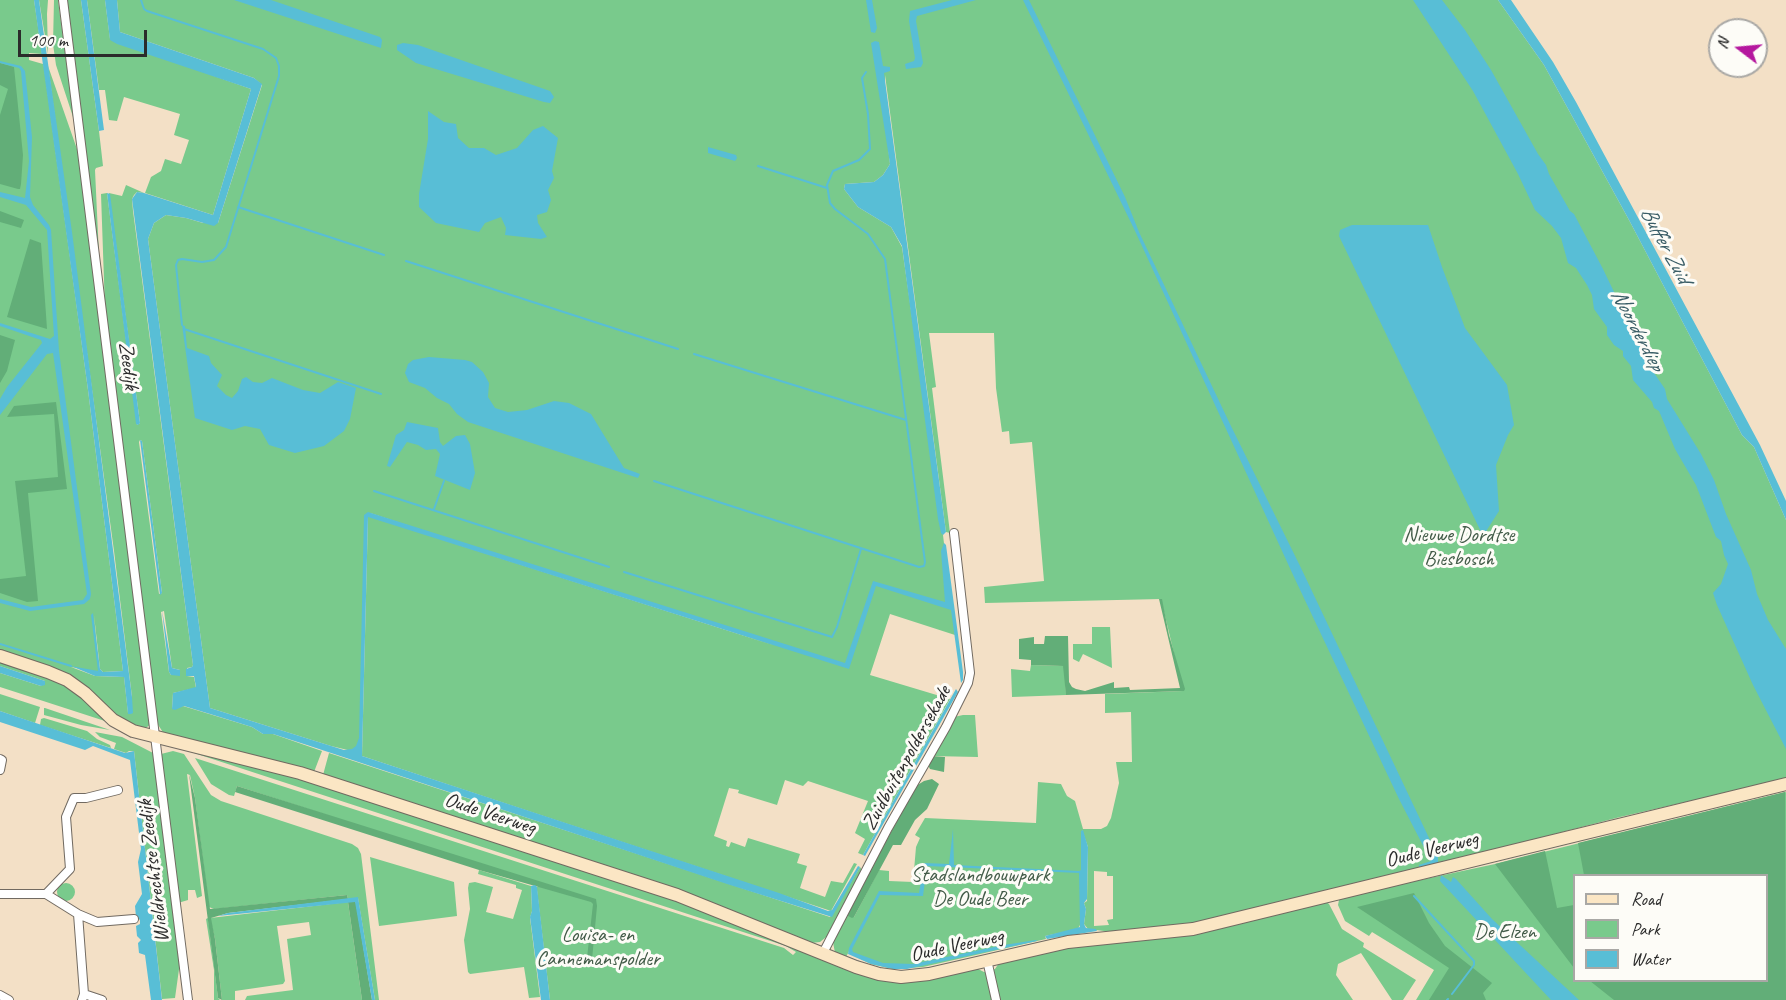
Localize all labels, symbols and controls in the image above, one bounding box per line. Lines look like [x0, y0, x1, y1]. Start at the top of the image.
scale bar [21, 18, 150, 56]
north arrow [1708, 18, 1768, 78]
text: 100 m [29, 29, 68, 51]
text: N [1712, 36, 1734, 51]
water label: Buffer Zuid [1634, 202, 1696, 288]
water label: Noorderdiep [1605, 285, 1669, 375]
street label: Zeedijk [113, 341, 143, 391]
park label: Nieuwe Dordtse Biesbosch [1404, 522, 1514, 572]
street label: Zuidbuitenpoldersekade [857, 681, 957, 835]
street label: Oude Veerweg [441, 787, 539, 841]
street label: Wieldrechtse Zeedijk [133, 798, 175, 944]
street label: Oude Veerweg [1383, 826, 1481, 874]
park label: Stadslandbouwpark De Oude Beer [911, 862, 1049, 912]
legend [1573, 874, 1768, 982]
text: Road [1631, 888, 1661, 910]
text: Park [1631, 918, 1660, 940]
park label: De Elzen [1474, 919, 1536, 945]
park label: Louisa- en Cannemanspolder [536, 922, 660, 972]
street label: Oude Veerweg [908, 924, 1006, 968]
text: Water [1631, 948, 1670, 970]

